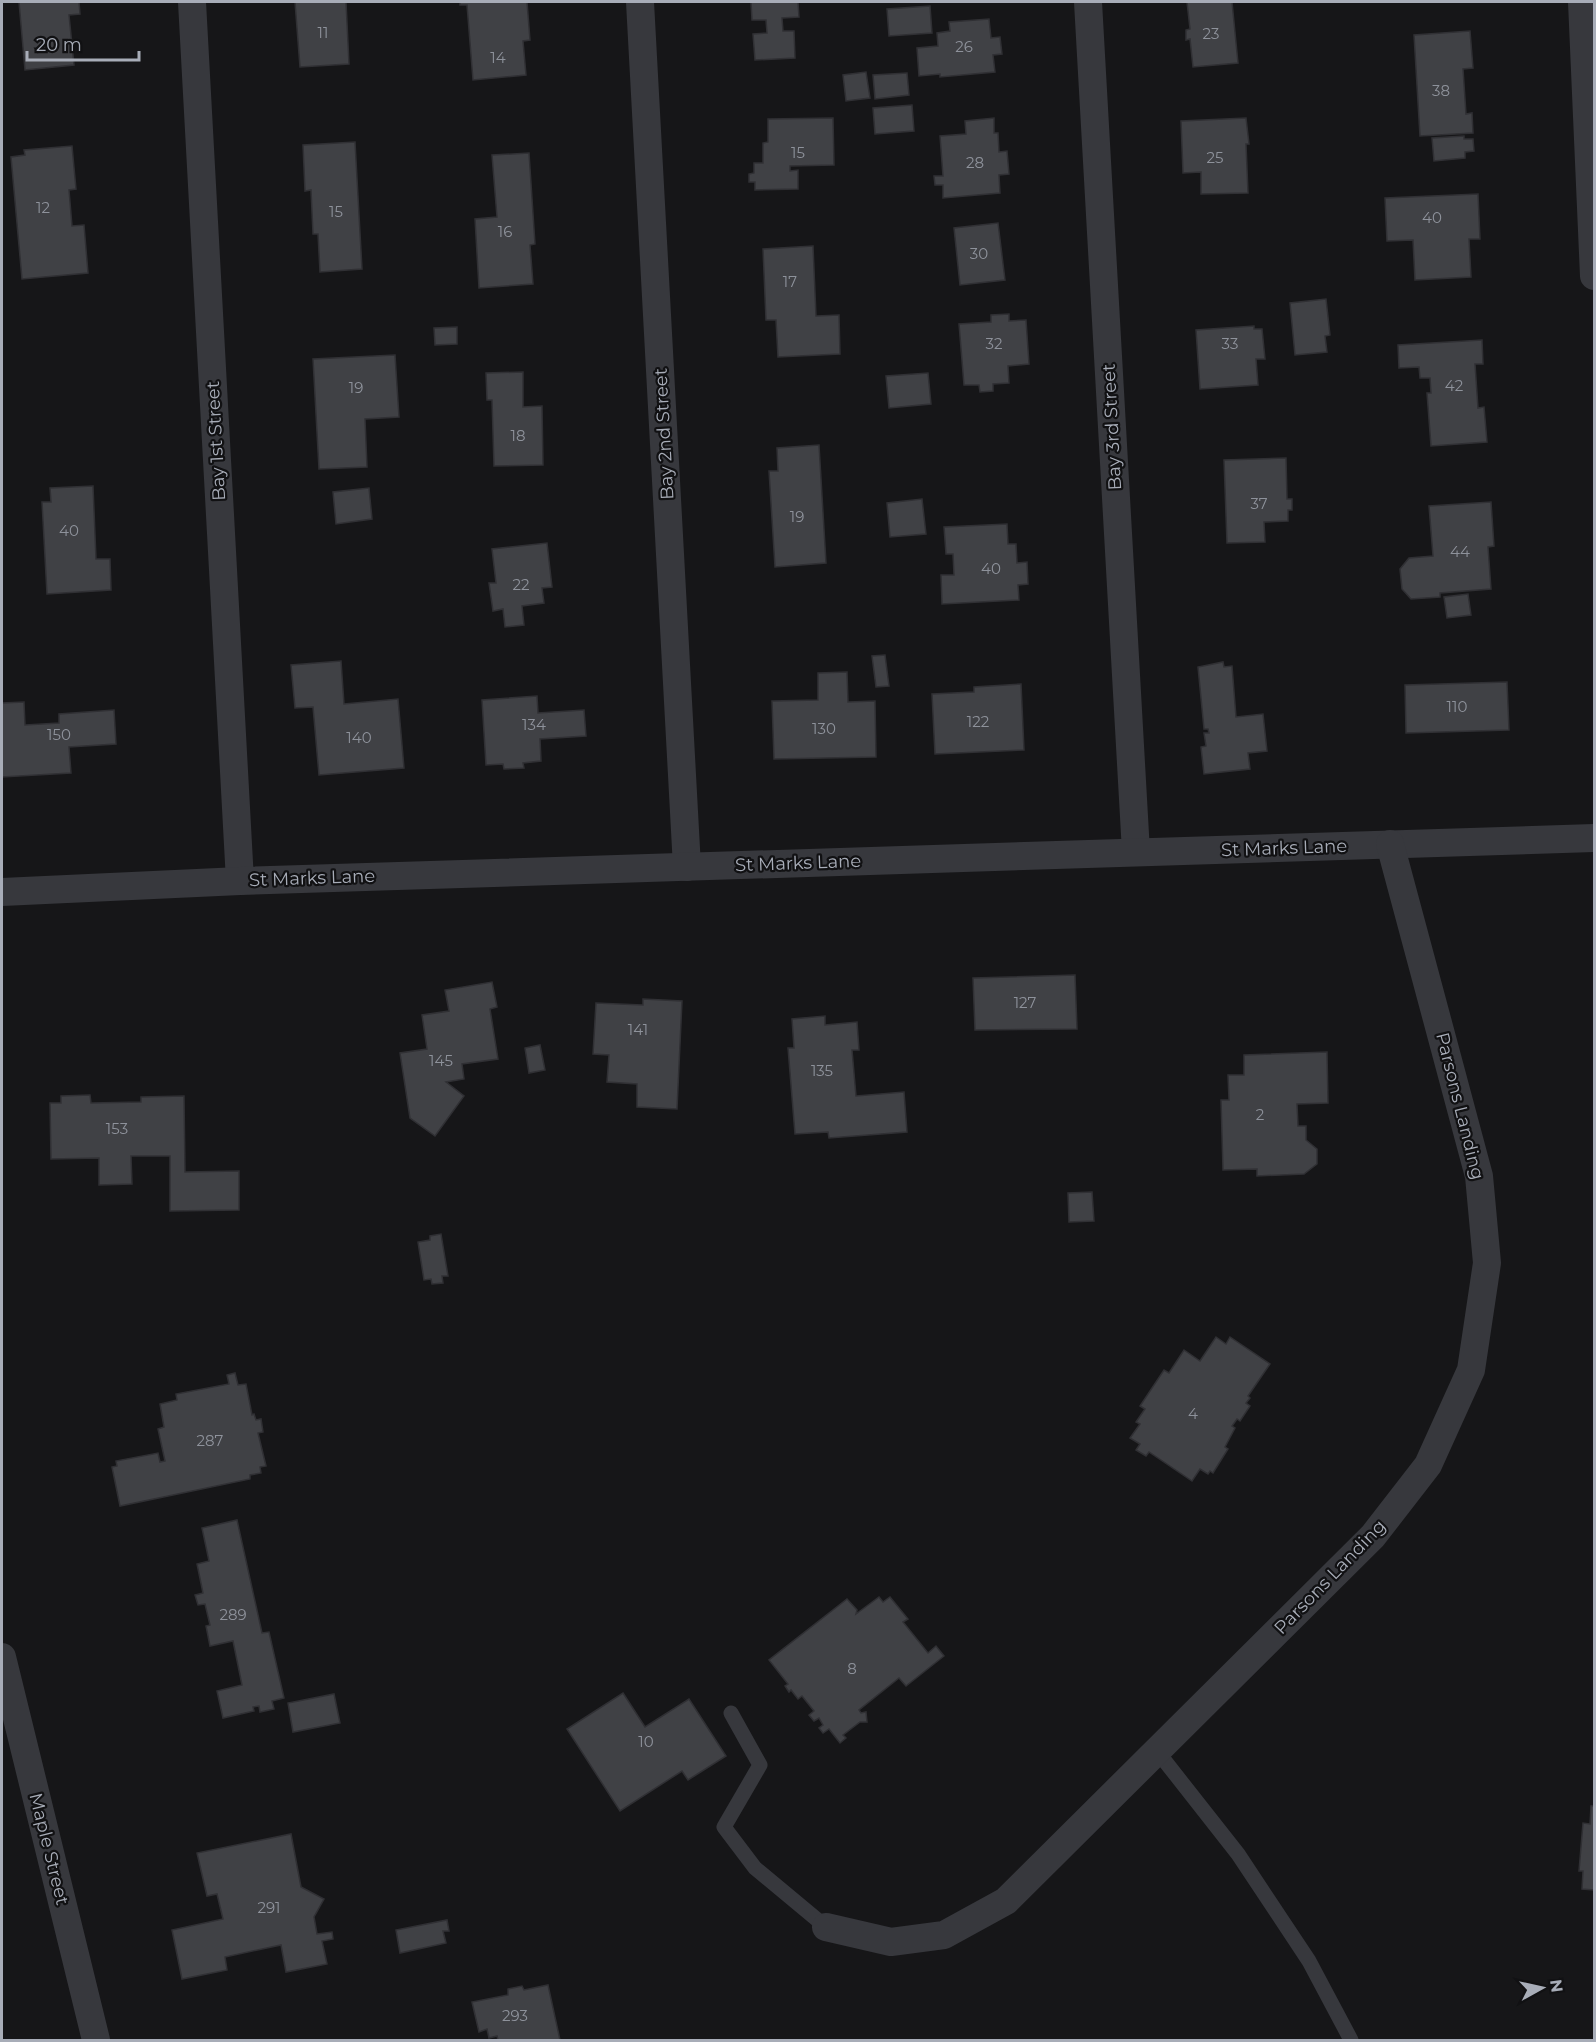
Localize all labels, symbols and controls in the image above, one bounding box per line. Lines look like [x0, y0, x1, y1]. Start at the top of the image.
house number: 11 [318, 23, 328, 42]
scale bar [27, 24, 140, 62]
house number: 23 [1203, 24, 1219, 43]
text: 20 m [36, 34, 82, 56]
house number: 26 [955, 37, 973, 56]
house number: 14 [490, 48, 506, 67]
house number: 38 [1432, 81, 1450, 100]
house number: 15 [791, 143, 805, 162]
house number: 25 [1206, 148, 1224, 167]
house number: 28 [966, 153, 984, 172]
house number: 12 [36, 198, 50, 217]
house number: 15 [329, 202, 343, 221]
house number: 40 [1422, 208, 1442, 227]
house number: 16 [498, 222, 512, 241]
house number: 30 [970, 244, 988, 263]
house number: 17 [783, 272, 797, 291]
house number: 32 [986, 334, 1002, 353]
house number: 33 [1222, 334, 1238, 353]
street label: Bay 3rd Street [1098, 363, 1126, 491]
street label: Bay 2nd Street [650, 367, 678, 501]
house number: 42 [1445, 376, 1463, 395]
house number: 19 [349, 378, 363, 397]
street label: Bay 1st Street [202, 380, 230, 502]
house number: 18 [511, 426, 526, 445]
house number: 37 [1250, 494, 1268, 513]
house number: 19 [790, 507, 804, 526]
house number: 40 [59, 521, 79, 540]
house number: 44 [1450, 542, 1470, 561]
house number: 40 [981, 559, 1001, 578]
house number: 22 [512, 575, 530, 594]
house number: 110 [1447, 697, 1467, 716]
house number: 122 [967, 712, 989, 731]
house number: 134 [522, 715, 546, 734]
house number: 130 [812, 719, 836, 738]
house number: 150 [47, 725, 71, 744]
house number: 140 [346, 728, 372, 747]
street label: St Marks Lane [1221, 835, 1348, 861]
street label: St Marks Lane [735, 850, 862, 876]
street label: St Marks Lane [249, 865, 376, 891]
house number: 127 [1014, 993, 1037, 1012]
house number: 141 [628, 1020, 648, 1039]
street label: Parsons Landing [1431, 1030, 1489, 1182]
house number: 145 [429, 1051, 453, 1070]
house number: 135 [811, 1061, 833, 1080]
house number: 2 [1256, 1105, 1264, 1124]
house number: 153 [106, 1119, 128, 1138]
house number: 4 [1188, 1404, 1198, 1423]
house number: 287 [197, 1431, 224, 1450]
street label: Parsons Landing [1270, 1515, 1390, 1639]
house number: 289 [219, 1605, 247, 1624]
house number: 8 [847, 1659, 857, 1678]
house number: 10 [638, 1732, 654, 1751]
street label: Maple Street [24, 1791, 74, 1907]
house number: 291 [257, 1898, 281, 1917]
north arrow [1512, 1958, 1572, 2018]
text: N [1546, 1978, 1567, 1994]
house number: 293 [502, 2006, 528, 2025]

